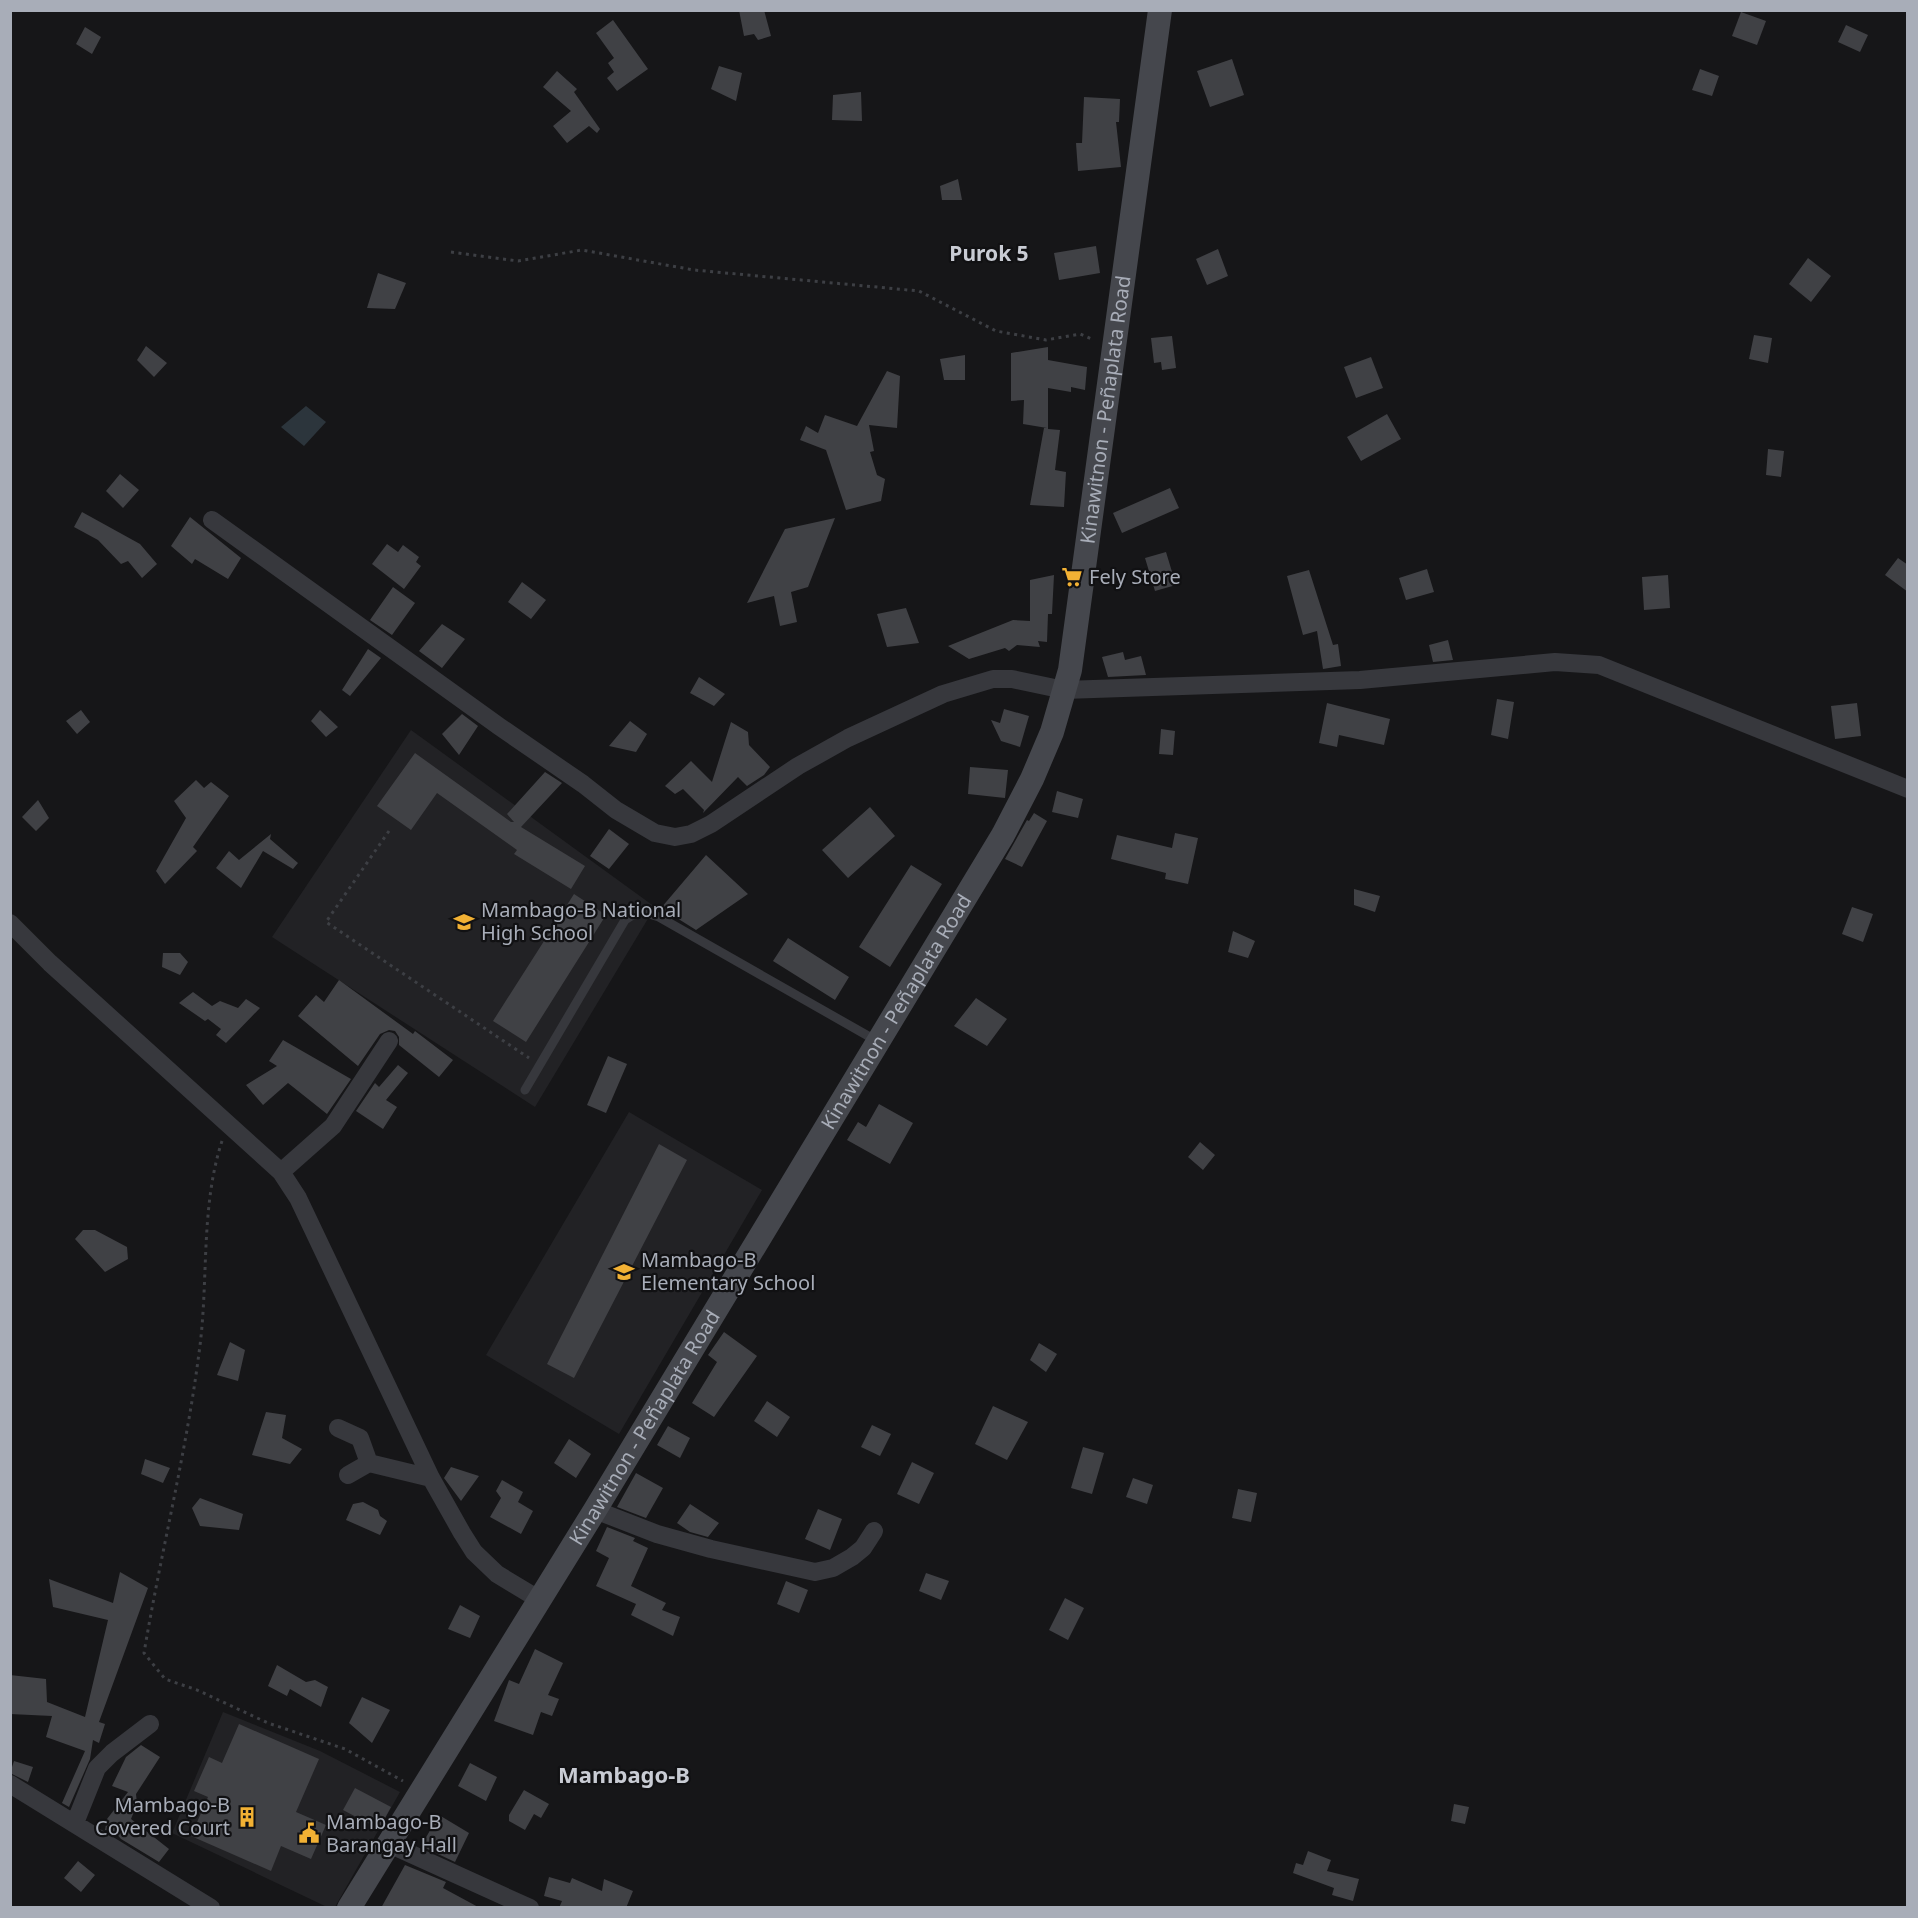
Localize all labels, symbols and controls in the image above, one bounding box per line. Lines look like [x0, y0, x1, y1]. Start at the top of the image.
district label: Purok 5 [949, 239, 1029, 267]
street label: Kinawitnon - Peñaplata Road [1073, 274, 1137, 546]
place label: Fely Store [1089, 563, 1181, 590]
supermarket icon: Fely Store [1060, 565, 1084, 589]
street label: Kinawitnon - Peñaplata Road [814, 889, 977, 1134]
place label: Mambago-B National High School [481, 896, 681, 946]
school or university icon: Mambago-B National High School [452, 910, 476, 934]
place label: Mambago-B Elementary School [641, 1246, 815, 1296]
school or university icon: Mambago-B Elementary School [612, 1260, 636, 1284]
street label: Kinawitnon - Peñaplata Road [563, 1305, 726, 1550]
district label: Mambago-B [558, 1759, 690, 1789]
place label: Mambago-B Covered Court [95, 1791, 230, 1841]
building icon: Mambago-B Covered Court [235, 1805, 259, 1829]
place label: Mambago-B Barangay Hall [326, 1808, 457, 1858]
public building icon: Mambago-B Barangay Hall [297, 1821, 321, 1845]

